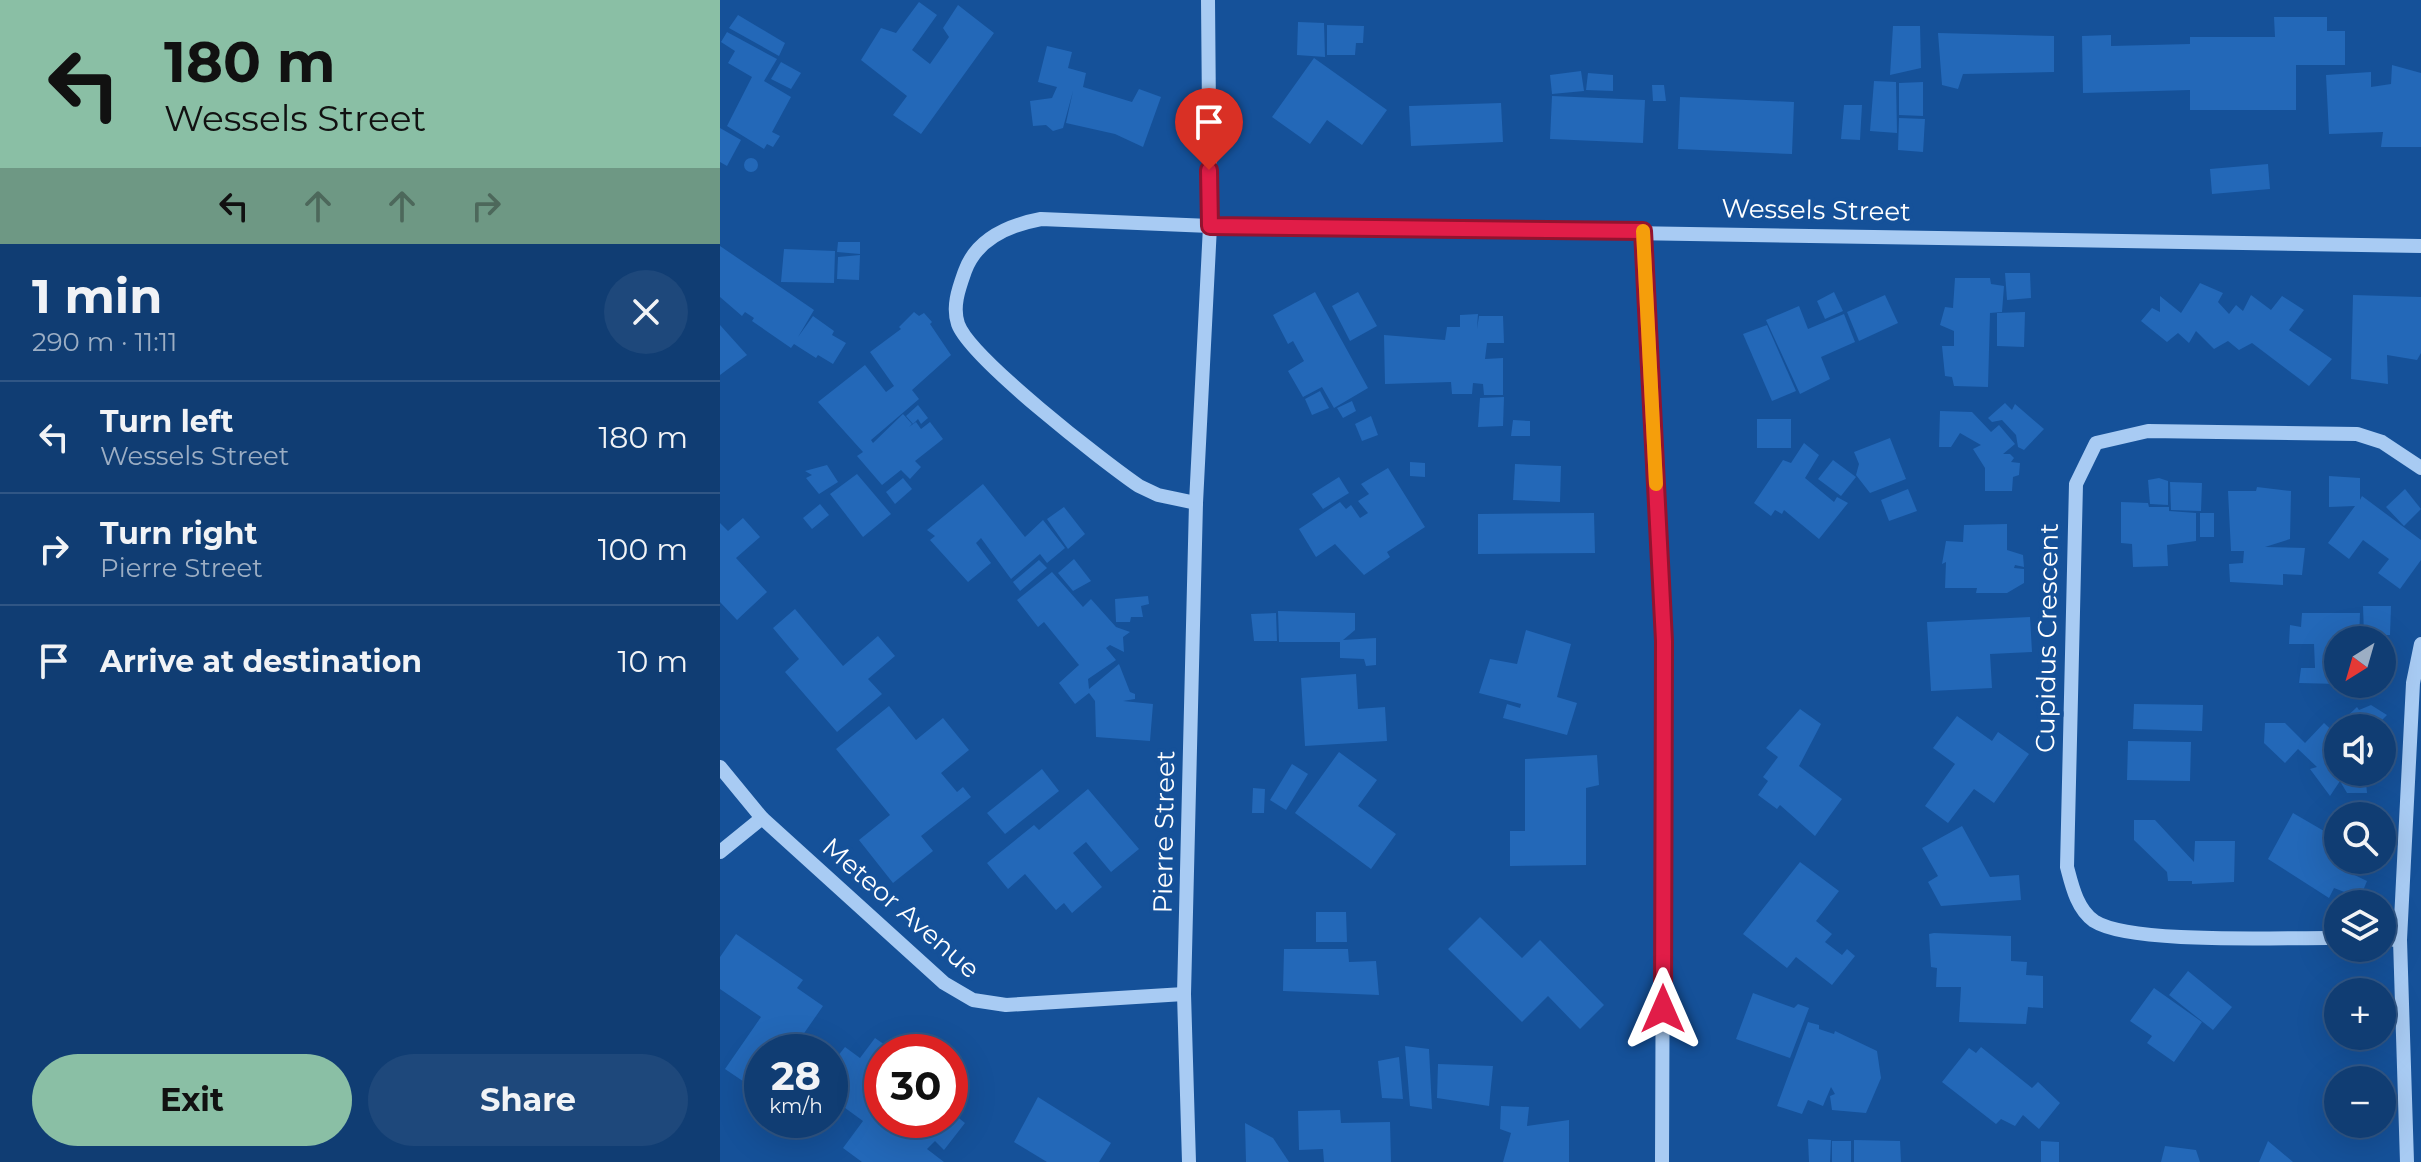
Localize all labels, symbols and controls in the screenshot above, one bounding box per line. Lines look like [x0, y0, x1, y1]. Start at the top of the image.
text: 180 m [164, 28, 336, 96]
icon: left [32, 32, 136, 136]
pin [1175, 88, 1243, 170]
text: Wessels Street [164, 96, 426, 140]
icon: arrive [1187, 100, 1231, 144]
icon: left [212, 184, 256, 228]
icon: ahead [296, 184, 340, 228]
icon: ahead [380, 184, 424, 228]
icon: right [464, 184, 508, 228]
street label: Wessels Street [1721, 192, 1911, 228]
text: 1 min [32, 267, 162, 325]
button: close [604, 270, 688, 354]
text: 290 m · 11:11 [32, 326, 177, 358]
text: Turn left [100, 403, 233, 440]
icon: left [32, 415, 76, 459]
text: 180 m [598, 419, 688, 456]
text: Wessels Street [100, 440, 289, 472]
text: Turn right [100, 515, 257, 552]
street label: Cupidus Crescent [2029, 523, 2065, 753]
icon: right [32, 527, 76, 571]
text: 100 m [598, 531, 688, 568]
text: Pierre Street [100, 552, 263, 584]
north arrow [2324, 626, 2396, 698]
map controls [2324, 626, 2396, 1138]
icon: arrive [32, 639, 76, 683]
text: Arrive at destination [100, 643, 422, 680]
text: 10 m [618, 643, 688, 680]
button: sound [2324, 714, 2396, 786]
street label: Pierre Street [1147, 750, 1181, 914]
button: search [2324, 802, 2396, 874]
street label: Meteor Avenue [816, 831, 986, 985]
button: layers [2324, 890, 2396, 962]
position arrow [1621, 967, 1705, 1051]
button: + [2324, 978, 2396, 1050]
speed limit sign: 30 [864, 1034, 968, 1138]
text: 28 [771, 1051, 821, 1100]
button: Exit [32, 1054, 352, 1146]
button: Share [368, 1054, 688, 1146]
button: − [2324, 1066, 2396, 1138]
text: km/h [769, 1094, 823, 1118]

